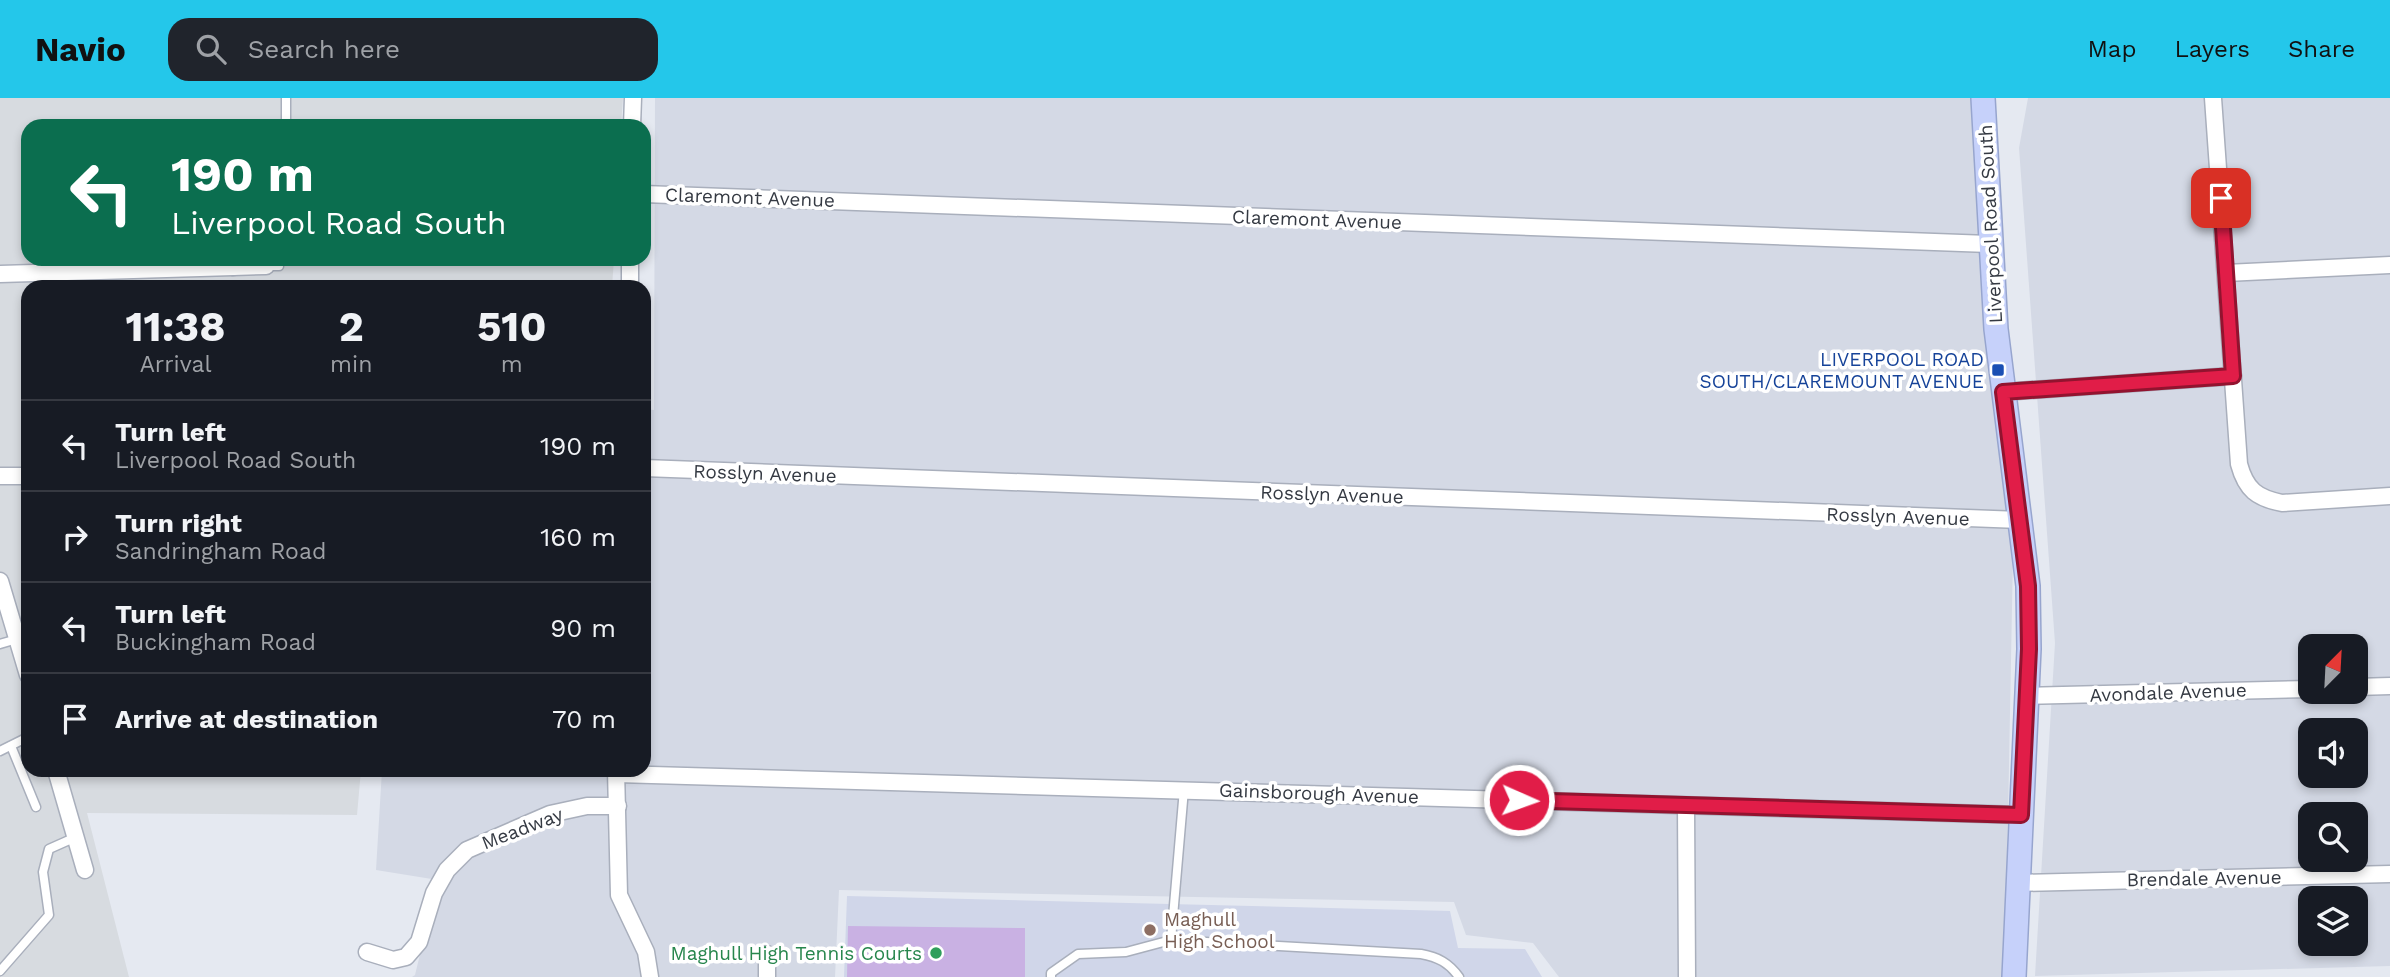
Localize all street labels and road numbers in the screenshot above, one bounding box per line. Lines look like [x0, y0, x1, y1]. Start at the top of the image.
street label: Liverpool Road South [1974, 124, 2007, 324]
street label: Claremont Avenue [665, 183, 835, 212]
street label: Claremont Avenue [1232, 205, 1402, 234]
street label: Rosslyn Avenue [693, 460, 837, 487]
street label: Rosslyn Avenue [1260, 481, 1404, 508]
street label: Rosslyn Avenue [1826, 503, 1970, 530]
street label: Avondale Avenue [2089, 678, 2247, 707]
street label: Gainsborough Avenue [1219, 779, 1419, 808]
street label: Meadway [478, 802, 566, 855]
street label: Brendale Avenue [2126, 866, 2282, 891]

